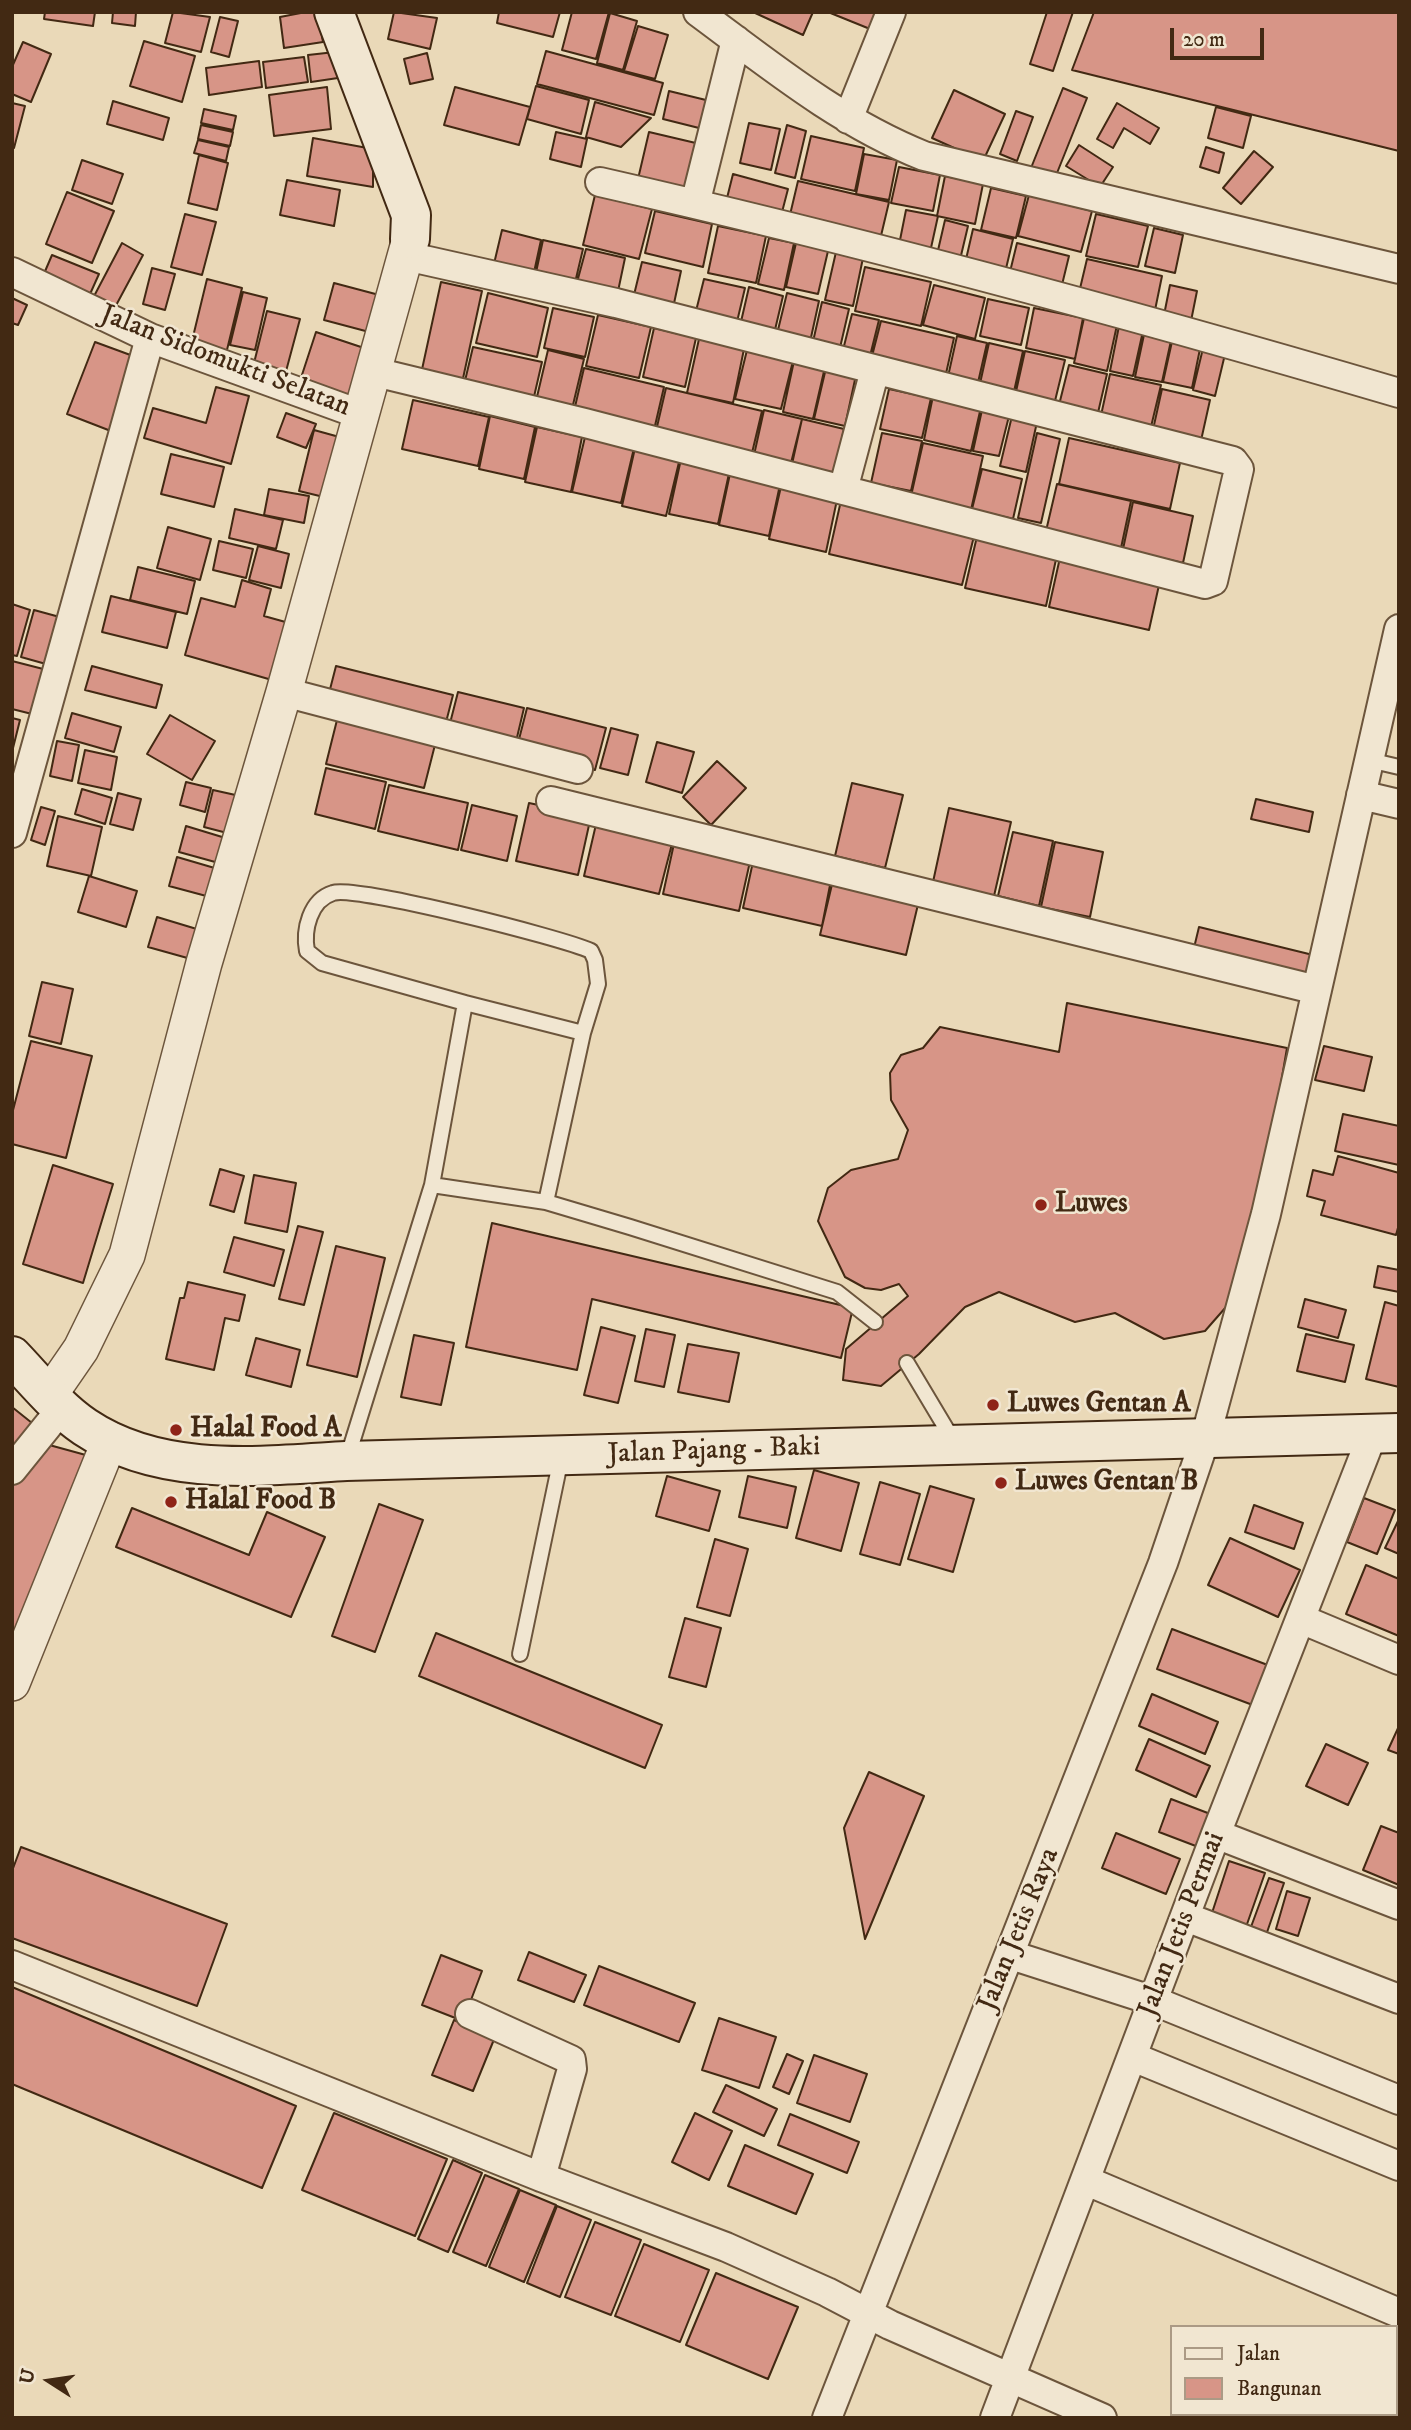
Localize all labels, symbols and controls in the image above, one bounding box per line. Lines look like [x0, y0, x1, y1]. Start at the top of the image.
scale bar [1173, 14, 1268, 58]
text: 20 m [1183, 27, 1225, 53]
street label: Jalan Sidomukti Selatan [95, 299, 355, 425]
place label: Luwes [1055, 1188, 1128, 1222]
marker: Luwes [1033, 1197, 1049, 1213]
place label: Luwes Gentan A [1007, 1388, 1190, 1422]
marker: Luwes Gentan A [985, 1397, 1001, 1413]
place label: Halal Food A [190, 1413, 341, 1447]
marker: Halal Food A [168, 1422, 184, 1438]
street label: Jalan Pajang - Baki [607, 1432, 821, 1472]
place label: Luwes Gentan B [1015, 1466, 1198, 1500]
marker: Luwes Gentan B [993, 1475, 1009, 1491]
place label: Halal Food B [185, 1485, 336, 1519]
marker: Halal Food B [163, 1494, 179, 1510]
street label: Jalan Jetis Permai [1132, 1828, 1234, 2022]
street label: Jalan Jetis Raya [972, 1844, 1068, 2016]
legend [1170, 2325, 1397, 2416]
text: Jalan [1237, 2341, 1280, 2367]
north arrow [14, 2346, 84, 2416]
text: U [15, 2367, 41, 2386]
text: Bangunan [1237, 2376, 1321, 2402]

